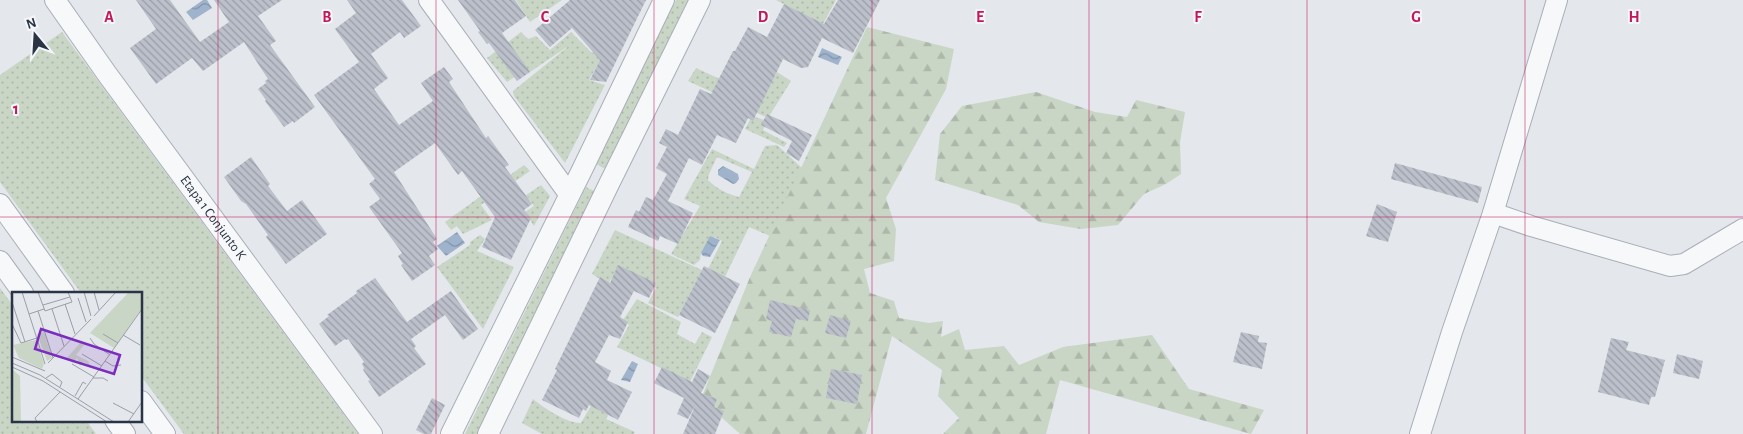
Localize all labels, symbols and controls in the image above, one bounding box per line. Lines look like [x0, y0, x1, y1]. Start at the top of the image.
text: A [104, 9, 114, 25]
text: B [322, 9, 332, 25]
text: C [541, 9, 550, 25]
text: D [758, 9, 769, 25]
text: E [976, 9, 984, 25]
text: F [1194, 9, 1202, 25]
text: G [1411, 9, 1421, 25]
text: H [1628, 9, 1640, 25]
north arrow [10, 10, 60, 60]
text: N [24, 15, 38, 32]
text: 1 [13, 101, 19, 117]
street label: Etapa 1 Conjunto K [177, 173, 248, 263]
inset map [12, 292, 142, 422]

